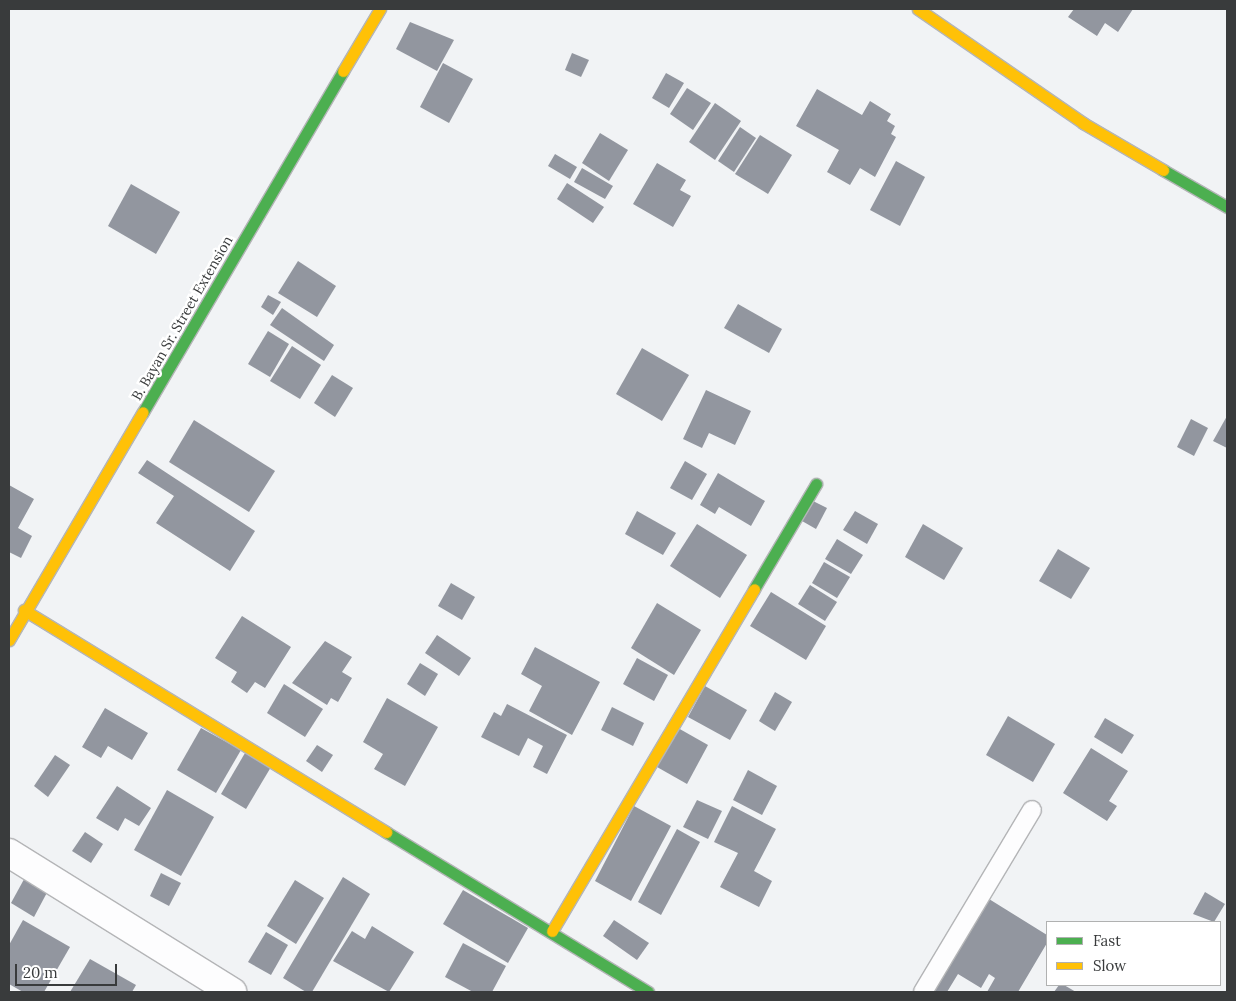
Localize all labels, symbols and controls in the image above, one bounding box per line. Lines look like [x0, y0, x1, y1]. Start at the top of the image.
street label: B. Bayan Sr. Street Extension [128, 233, 236, 403]
legend [1046, 921, 1221, 986]
text: Fast [1093, 931, 1121, 950]
scale bar [18, 954, 120, 986]
text: Slow [1093, 956, 1126, 975]
text: 20 m [23, 963, 58, 982]

